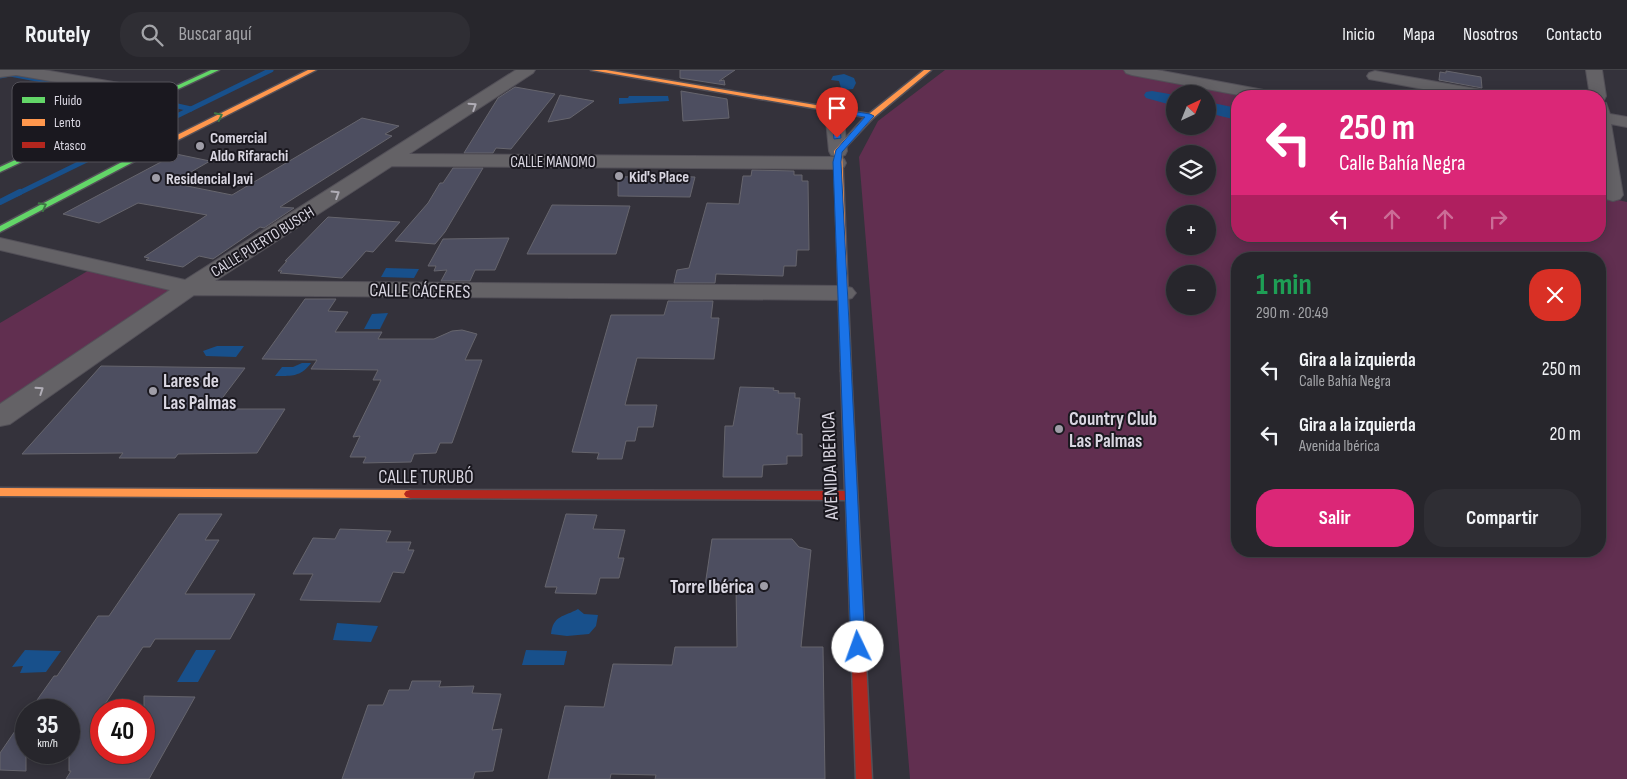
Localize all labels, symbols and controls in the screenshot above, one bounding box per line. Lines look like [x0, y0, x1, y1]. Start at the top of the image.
search box [120, 12, 470, 57]
text: Routely [25, 20, 90, 49]
icon: search [138, 21, 166, 49]
text: Buscar aquí [178, 23, 251, 46]
text: Inicio [1342, 24, 1375, 45]
text: Mapa [1403, 24, 1435, 45]
text: Nosotros [1463, 24, 1518, 45]
text: Contacto [1546, 24, 1602, 45]
legend [12, 82, 178, 162]
north arrow [1166, 85, 1216, 135]
map controls [1166, 85, 1216, 315]
pin [816, 87, 858, 138]
text: Fluido [54, 92, 82, 109]
icon: arrive [823, 94, 851, 122]
one-way arrow [467, 102, 476, 112]
text: 250 m [1339, 107, 1415, 150]
icon: left [1256, 110, 1321, 175]
one-way arrow [214, 112, 223, 122]
text: Lento [54, 114, 81, 131]
place label: Comercial Aldo Rifarachi [209, 129, 288, 166]
text: Atasco [53, 137, 86, 154]
marker: Comercial Aldo Rifarachi [194, 140, 206, 152]
button: layers [1166, 145, 1216, 195]
text: Calle Bahía Negra [1339, 150, 1465, 177]
street label: CALLE MANOMO [510, 153, 596, 172]
place label: Kid's Place [629, 168, 689, 187]
place label: Residencial Javi [166, 170, 253, 189]
marker: Kid's Place [613, 170, 625, 182]
marker: Residencial Javi [150, 172, 162, 184]
one-way arrow [331, 191, 340, 200]
one-way arrow [38, 202, 47, 212]
street label: CALLE PUERTO BUSCH [208, 203, 318, 282]
button: + [1166, 205, 1216, 255]
icon: left [1325, 205, 1353, 233]
icon: ahead [1378, 205, 1406, 233]
icon: ahead [1431, 205, 1459, 233]
icon: right [1484, 205, 1512, 233]
button: − [1166, 265, 1216, 315]
text: 1 min [1256, 267, 1312, 303]
button: close [1529, 269, 1581, 321]
street label: CALLE CÁCERES [369, 279, 471, 304]
text: 290 m · 20:49 [1256, 304, 1328, 323]
text: Gira a la izquierda [1299, 349, 1416, 372]
icon: left [1256, 356, 1284, 384]
text: 250 m [1542, 358, 1581, 381]
place label: Lares de Las Palmas [163, 370, 236, 415]
text: Calle Bahía Negra [1299, 372, 1391, 391]
marker: Lares de Las Palmas [147, 385, 159, 397]
one-way arrow [34, 387, 44, 396]
place label: Country Club Las Palmas [1069, 408, 1157, 453]
street label: AVENIDA IBÉRICA [817, 411, 844, 521]
text: Gira a la izquierda [1299, 414, 1416, 437]
icon: left [1256, 421, 1284, 449]
marker: Country Club Las Palmas [1053, 423, 1065, 435]
text: 20 m [1549, 423, 1581, 446]
text: Avenida Ibérica [1299, 437, 1380, 456]
street label: CALLE TURUBÓ [378, 466, 474, 489]
button: Salir [1256, 489, 1414, 547]
button: Compartir [1424, 489, 1581, 547]
place label: Torre Ibérica [670, 576, 754, 599]
marker: Torre Ibérica [758, 580, 770, 592]
position arrow [831, 620, 883, 672]
speed limit sign: 40 [90, 699, 155, 764]
text: 35 [36, 710, 59, 741]
text: km/h [37, 736, 58, 751]

